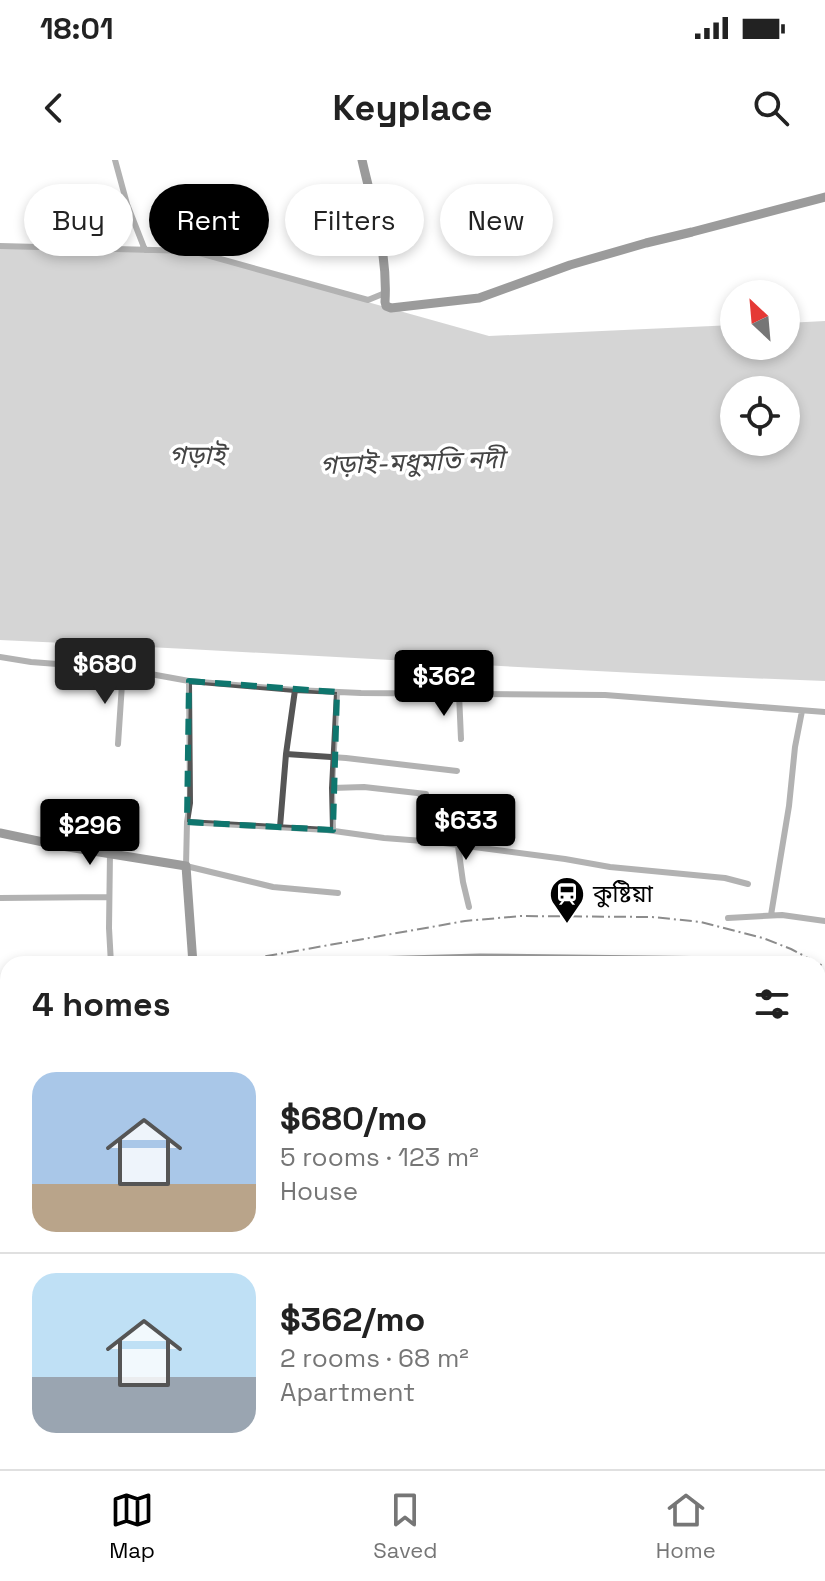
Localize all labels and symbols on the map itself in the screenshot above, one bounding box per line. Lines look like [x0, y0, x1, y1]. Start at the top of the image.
north arrow [720, 280, 800, 360]
water label: গড়াই [169, 438, 230, 472]
water label: গড়াই-মধুমতি নদী [319, 442, 510, 482]
pin: $680 [58, 638, 152, 706]
pin: $362 [397, 650, 491, 718]
pin: $633 [419, 794, 513, 862]
pin: $296 [43, 799, 137, 867]
station icon: কুষ্টিয়া [548, 875, 586, 925]
place label: কুষ্টিয়া [592, 878, 654, 909]

